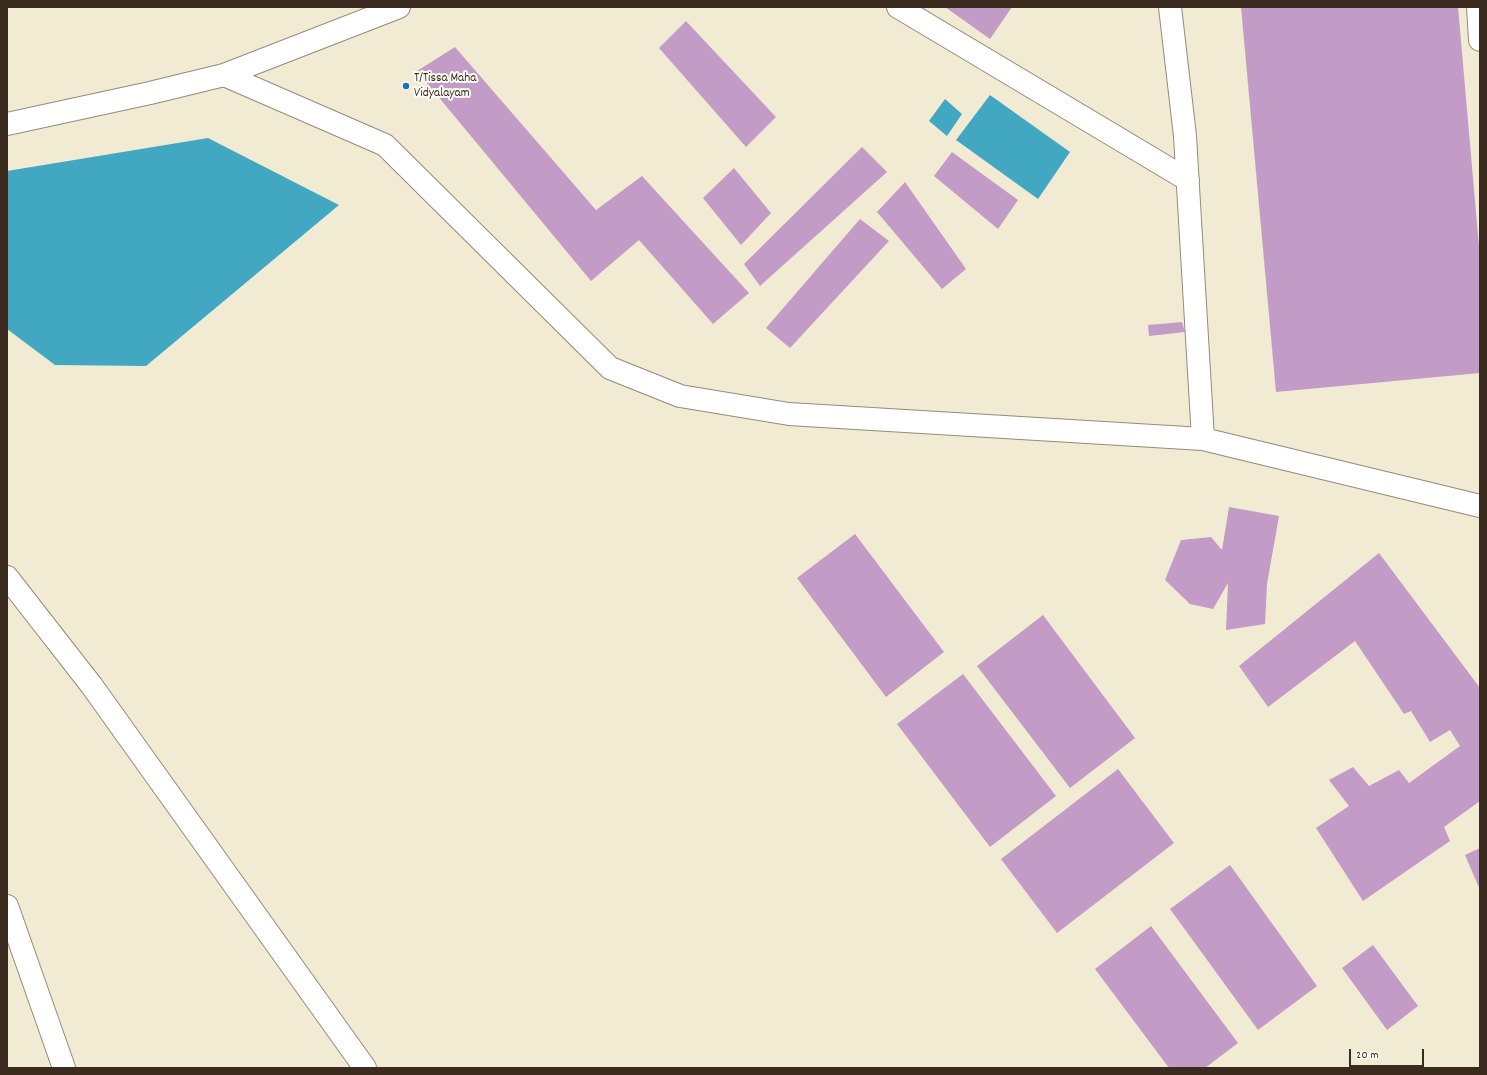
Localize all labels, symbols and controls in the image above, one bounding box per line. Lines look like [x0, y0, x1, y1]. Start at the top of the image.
place label: T/Tissa Maha Vidyalayam [414, 71, 476, 102]
marker: T/Tissa Maha Vidyalayam [401, 81, 411, 91]
scale bar [1351, 1041, 1426, 1067]
text: 20 m [1356, 1047, 1379, 1064]

